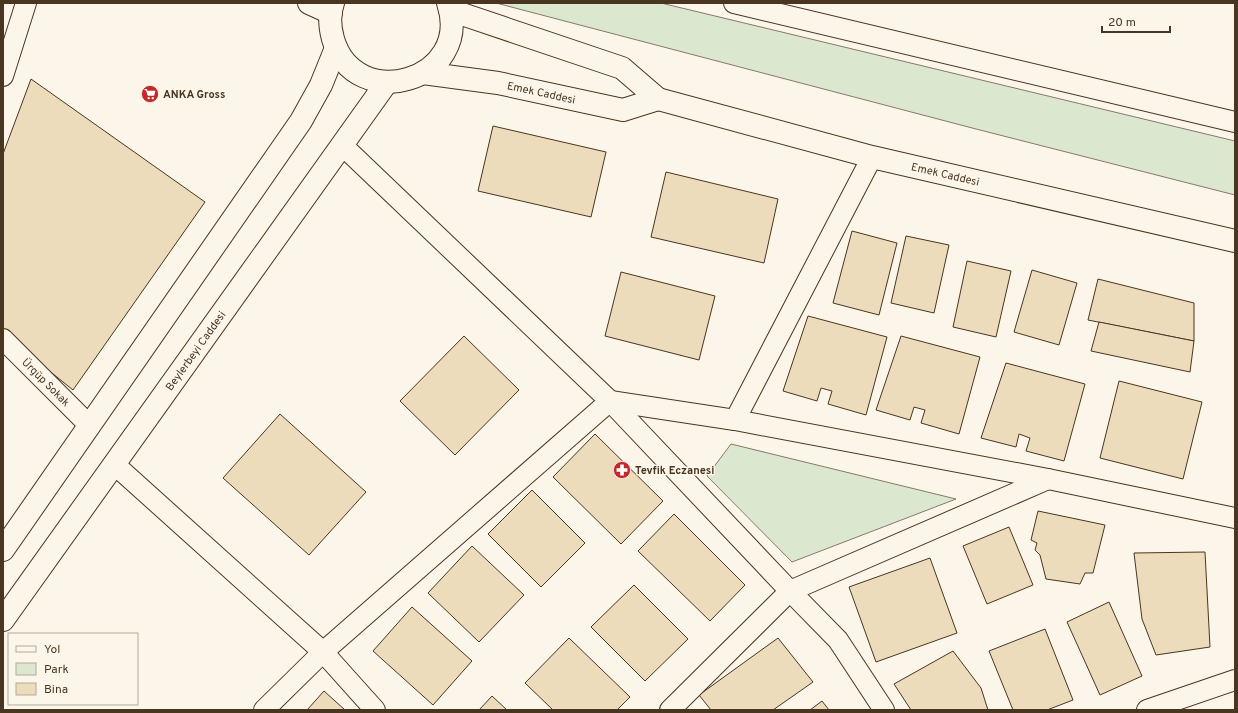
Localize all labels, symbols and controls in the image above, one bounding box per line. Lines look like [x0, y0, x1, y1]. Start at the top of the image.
scale bar [1102, 8, 1170, 34]
text: 20 m [1108, 15, 1136, 31]
street label: Emek Caddesi [506, 79, 577, 108]
supermarket icon: ANKA Gross [140, 84, 160, 104]
place label: ANKA Gross [163, 88, 225, 102]
street label: Emek Caddesi [910, 160, 981, 190]
street label: Beylerbeyi Caddesi [163, 309, 229, 394]
street label: Ürgüp Sokak [18, 355, 73, 410]
pharmacy icon: Tevfik Eczanesi [612, 460, 632, 480]
place label: Tevfik Eczanesi [635, 464, 714, 478]
legend [8, 633, 138, 705]
text: Yol [44, 642, 60, 658]
text: Park [44, 662, 69, 678]
text: Bina [44, 682, 68, 698]

